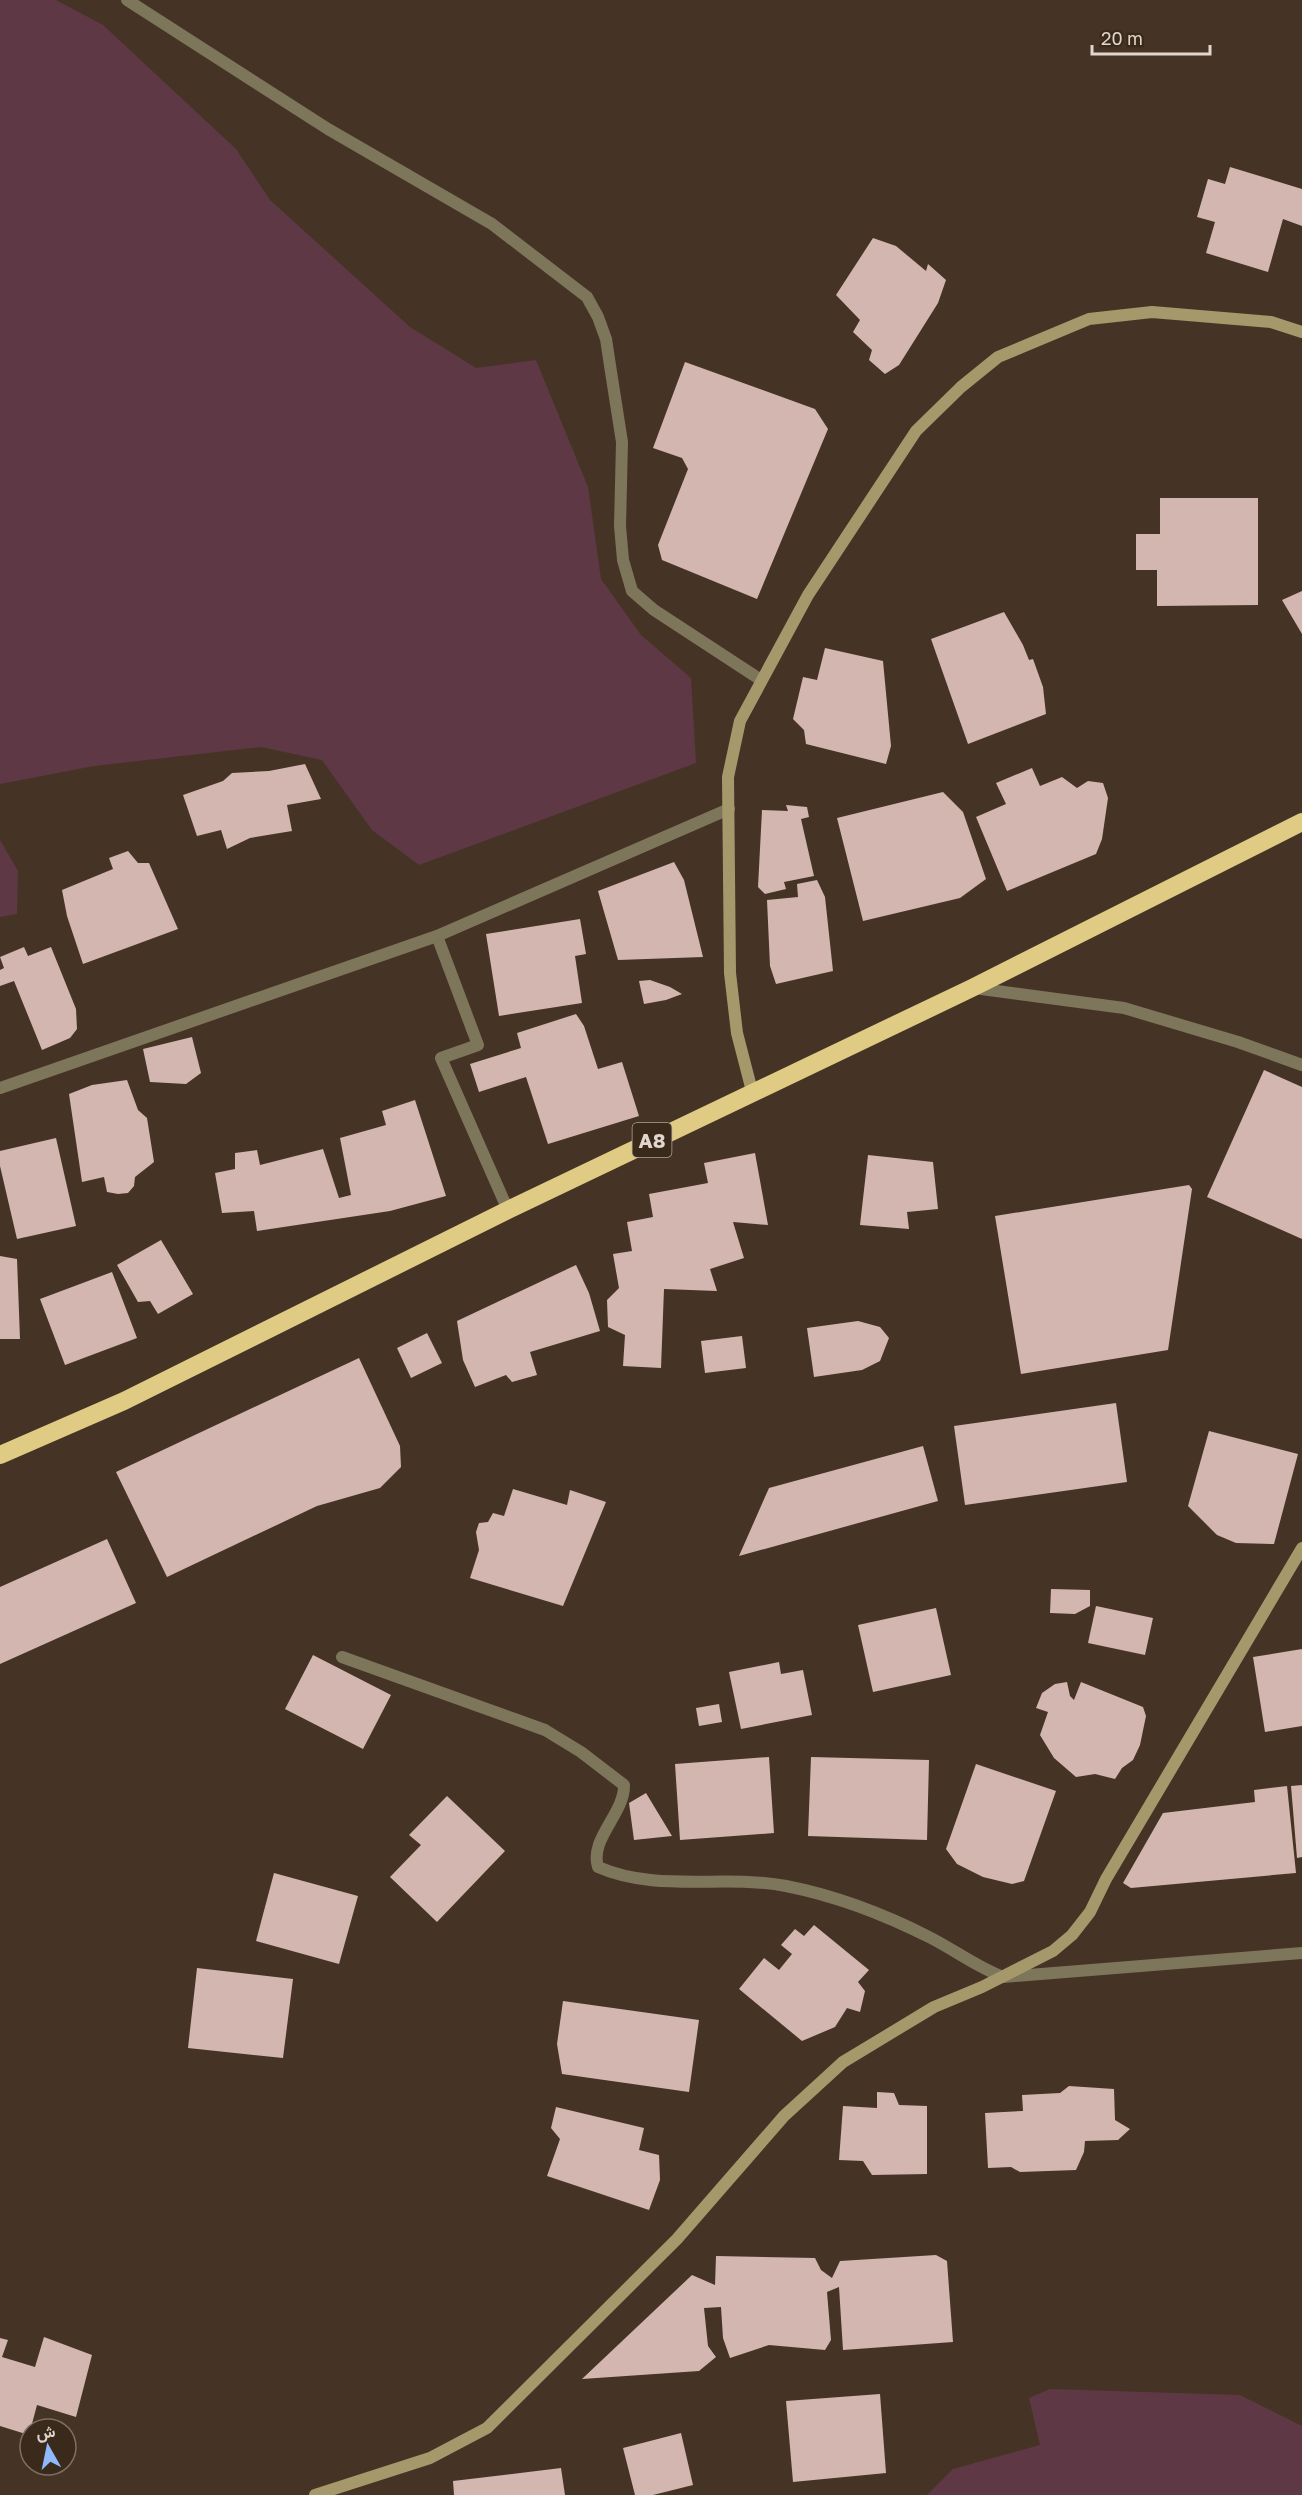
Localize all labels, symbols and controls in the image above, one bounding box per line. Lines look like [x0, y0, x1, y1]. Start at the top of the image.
scale bar [1092, 18, 1210, 56]
text: 20 m [1101, 27, 1143, 49]
road number: A8 [632, 1123, 672, 1157]
north arrow [18, 2417, 78, 2477]
text: ش [35, 2421, 57, 2444]

